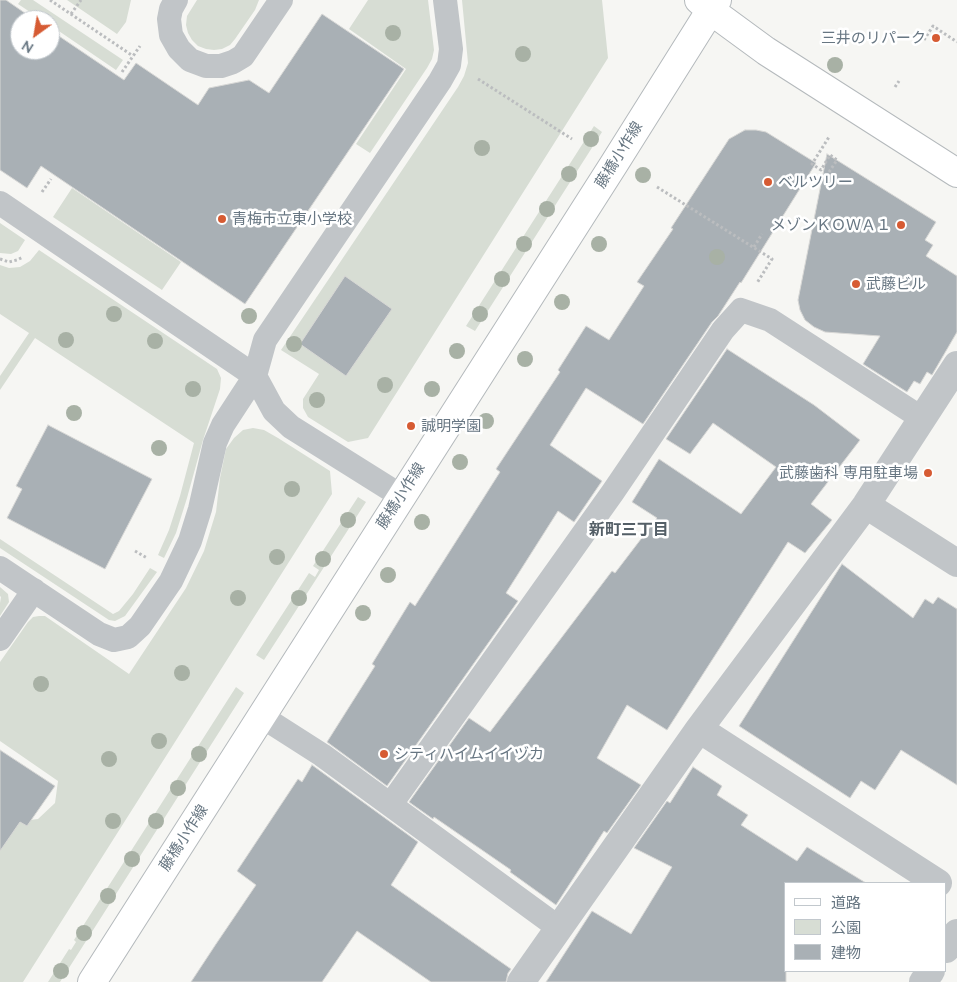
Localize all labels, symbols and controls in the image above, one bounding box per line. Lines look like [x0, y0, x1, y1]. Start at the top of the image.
north arrow [10, 10, 60, 60]
place label: 三井のリパーク [821, 29, 926, 47]
marker: 三井のリパーク [930, 32, 942, 44]
text: N [18, 36, 37, 57]
street label: 藤橋小作線 [591, 118, 647, 192]
place label: ベルツリー [778, 173, 853, 191]
marker: ベルツリー [762, 176, 774, 188]
place label: 青梅市立東小学校 [232, 210, 352, 228]
marker: 青梅市立東小学校 [216, 213, 228, 225]
place label: メゾンＫＯＷＡ１ [771, 216, 891, 234]
marker: メゾンＫＯＷＡ１ [895, 219, 907, 231]
place label: 武藤ビル [866, 275, 926, 293]
marker: 武藤ビル [850, 278, 862, 290]
place label: 誠明学園 [421, 417, 481, 435]
marker: 誠明学園 [405, 420, 417, 432]
street label: 藤橋小作線 [373, 460, 429, 532]
place label: 武藤歯科 専用駐車場 [779, 464, 918, 482]
marker: 武藤歯科 専用駐車場 [922, 467, 934, 479]
district label: 新町三丁目 [589, 520, 669, 540]
place label: シティハイムイイヅカ [394, 745, 544, 763]
marker: シティハイムイイヅカ [378, 748, 390, 760]
street label: 藤橋小作線 [156, 802, 212, 874]
legend [784, 882, 947, 972]
text: 道路 [831, 893, 861, 912]
text: 公園 [831, 918, 861, 937]
text: 建物 [831, 943, 861, 962]

